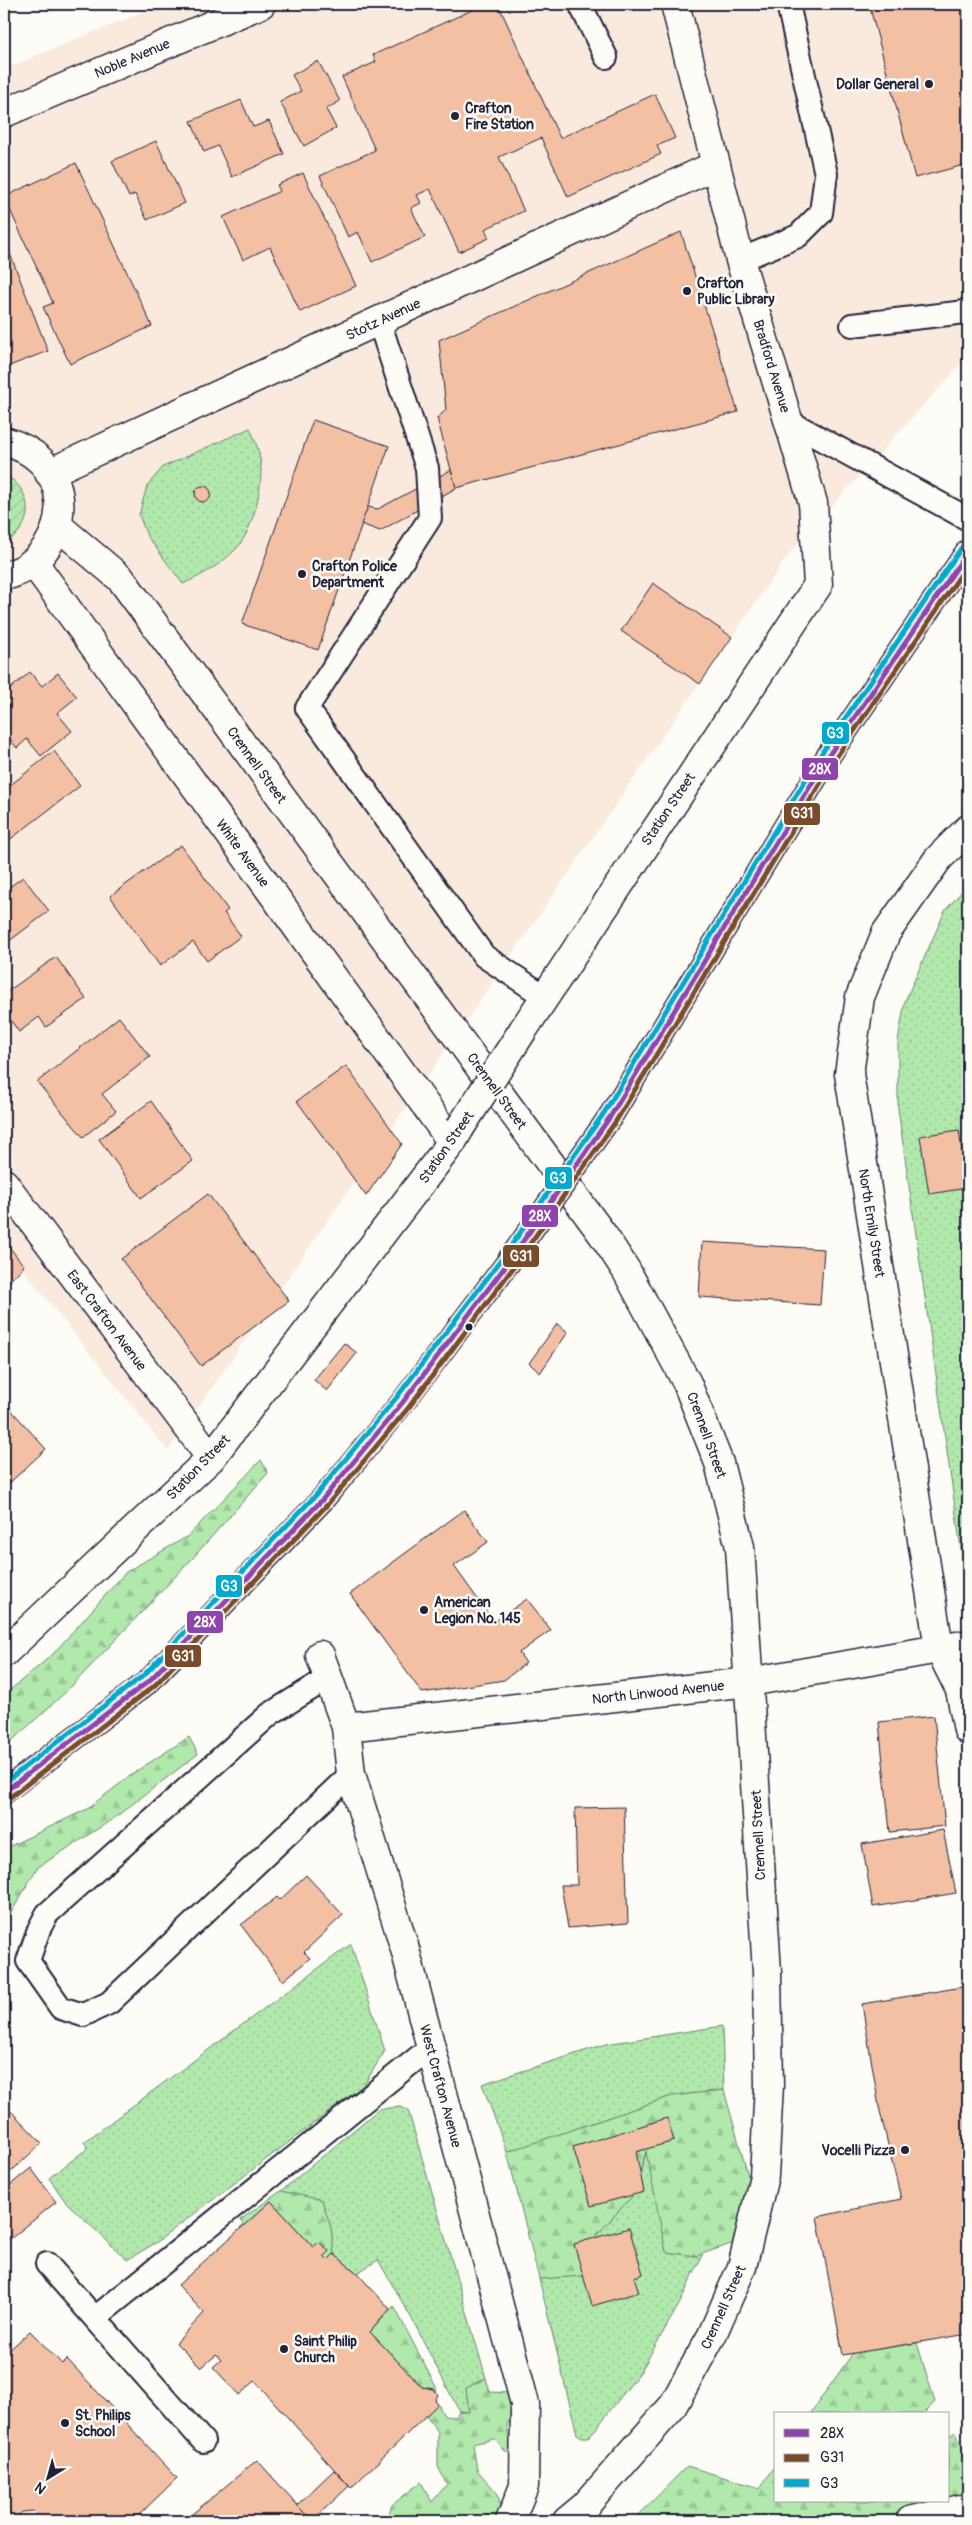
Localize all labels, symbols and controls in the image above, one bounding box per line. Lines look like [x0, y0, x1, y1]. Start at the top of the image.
street label: Noble Avenue [92, 35, 172, 82]
place label: Dollar General [836, 76, 919, 93]
marker: Dollar General [923, 78, 935, 90]
place label: Crafton Fire Station [465, 100, 534, 133]
marker: Crafton Fire Station [449, 110, 461, 122]
place label: Crafton Public Library [697, 275, 774, 308]
marker: Crafton Public Library [681, 285, 693, 297]
street label: Stotz Avenue [343, 295, 423, 344]
street label: Bradford Avenue [749, 318, 794, 415]
place label: Crafton Police Department [312, 558, 398, 591]
marker: Crafton Police Department [296, 568, 308, 580]
line badge: G3 [821, 721, 850, 745]
street label: Crennell Street [223, 724, 290, 807]
text: G3 [826, 725, 844, 742]
line badge: 28X [801, 757, 839, 781]
text: 28X [809, 761, 831, 778]
street label: Station Street [638, 769, 699, 849]
line badge: G31 [783, 802, 821, 826]
text: G31 [791, 805, 813, 822]
street label: White Avenue [212, 816, 273, 891]
street label: Crennell Street [463, 1050, 530, 1133]
street label: Station Street [415, 1108, 478, 1187]
line badge: G3 [544, 1166, 573, 1190]
street label: North Emily Street [855, 1168, 889, 1279]
text: G3 [549, 1170, 567, 1187]
line badge: 28X [521, 1204, 559, 1228]
text: 28X [529, 1208, 551, 1225]
line badge: G31 [502, 1244, 540, 1268]
text: G31 [510, 1248, 532, 1265]
street label: East Crafton Avenue [63, 1267, 150, 1374]
unlabelled marker [464, 1322, 474, 1332]
street label: Crennell Street [683, 1390, 730, 1481]
street label: Station Street [163, 1431, 234, 1504]
line badge: G3 [215, 1574, 243, 1598]
text: G3 [220, 1578, 238, 1595]
place label: American Legion No. 145 [434, 1594, 521, 1627]
marker: American Legion No. 145 [418, 1604, 430, 1616]
line badge: 28X [186, 1610, 224, 1634]
text: 28X [194, 1614, 216, 1631]
line badge: G31 [164, 1644, 202, 1668]
text: G31 [172, 1648, 194, 1665]
street label: North Linwood Avenue [591, 1677, 725, 1708]
street label: Crennell Street [748, 1789, 769, 1881]
street label: West Crafton Avenue [416, 2023, 465, 2150]
place label: Vocelli Pizza [822, 2142, 895, 2159]
marker: Vocelli Pizza [899, 2144, 911, 2156]
street label: Crennell Street [697, 2262, 750, 2352]
place label: Saint Philip Church [294, 2333, 357, 2366]
marker: Saint Philip Church [278, 2343, 290, 2355]
place label: St. Philips School [75, 2407, 131, 2440]
legend [774, 2412, 950, 2502]
marker: St. Philips School [59, 2417, 71, 2429]
text: 28X [820, 2424, 844, 2443]
text: G31 [820, 2448, 844, 2467]
north arrow [22, 2452, 72, 2502]
text: G3 [820, 2474, 838, 2493]
text: N [32, 2478, 49, 2498]

